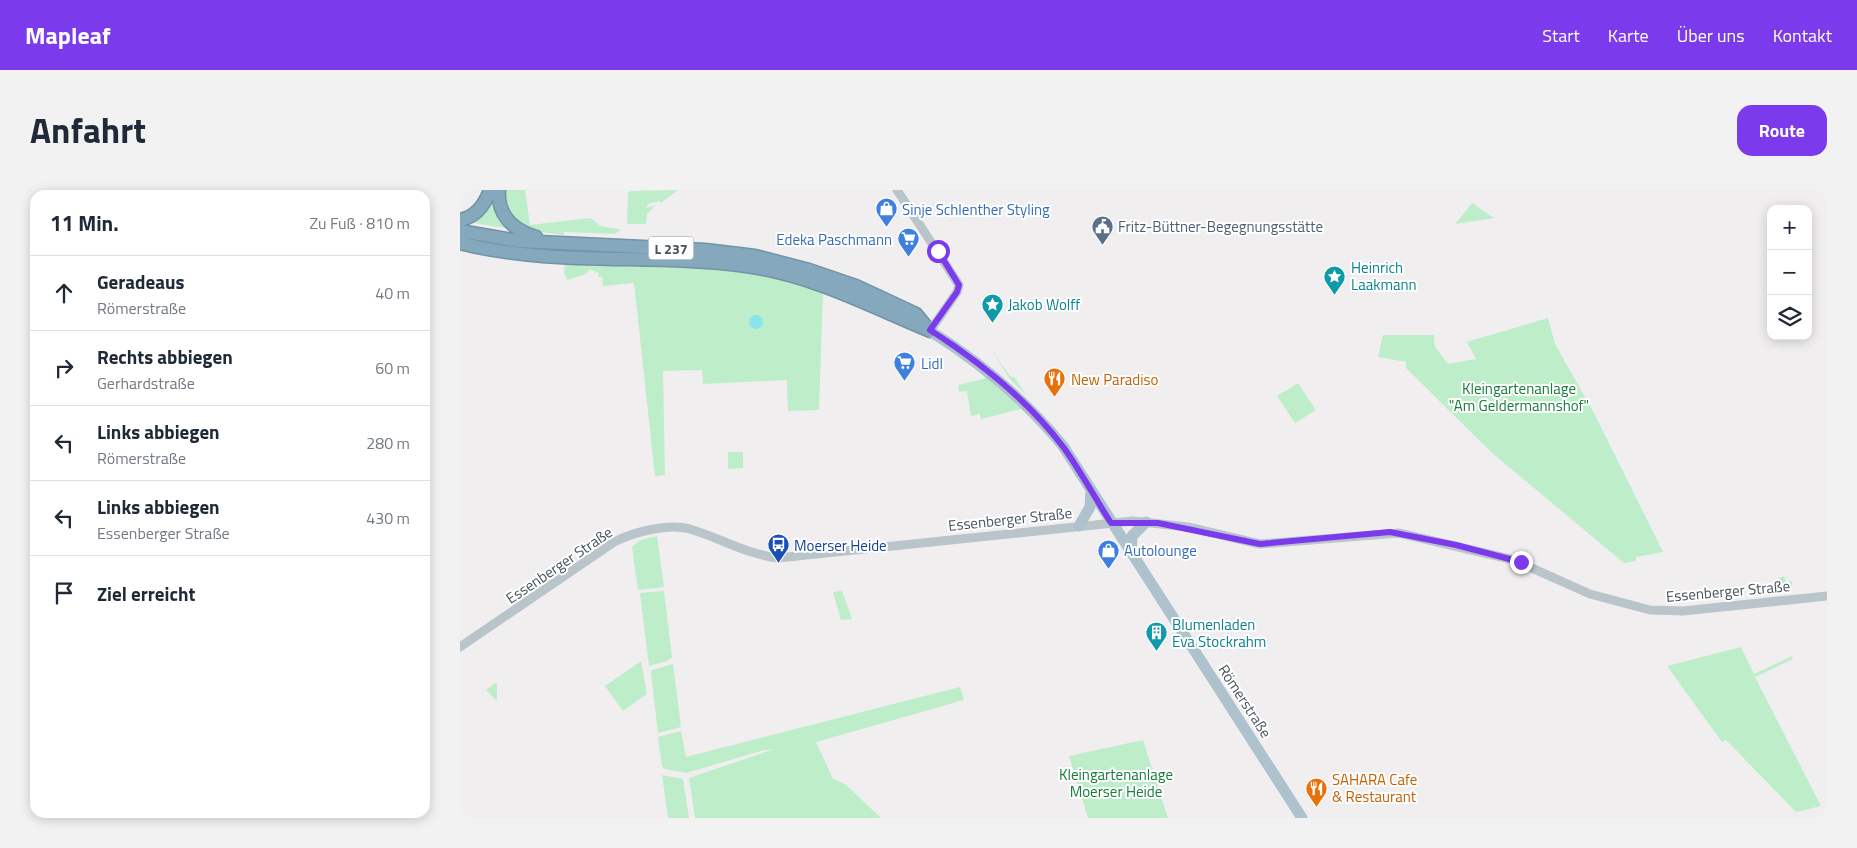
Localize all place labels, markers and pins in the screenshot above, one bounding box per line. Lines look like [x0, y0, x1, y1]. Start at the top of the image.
shop icon: Sinje Schlenther Styling [874, 197, 898, 228]
place label: Sinje Schlenther Styling [902, 198, 1050, 221]
public building icon: Fritz-Büttner-Begegnungsstätte [1090, 214, 1114, 245]
place label: Fritz-Büttner-Begegnungsstätte [1118, 215, 1323, 238]
supermarket icon: Edeka Paschmann [896, 227, 920, 258]
place label: Edeka Paschmann [776, 228, 892, 251]
place label: Heinrich Laakmann [1351, 256, 1417, 296]
place icon: Heinrich Laakmann [1323, 264, 1347, 295]
place icon: Jakob Wolff [980, 292, 1004, 323]
place label: Jakob Wolff [1008, 293, 1080, 316]
supermarket icon: Lidl [893, 351, 917, 382]
place label: Lidl [921, 352, 943, 375]
restaurant icon: New Paradiso [1043, 367, 1067, 398]
place label: New Paradiso [1071, 368, 1159, 391]
bus stop icon: Moerser Heide [766, 533, 790, 564]
place label: Moerser Heide [794, 534, 887, 557]
shop icon: Autolounge [1096, 538, 1120, 569]
place label: Autolounge [1124, 539, 1197, 562]
place label: Blumenladen Eva Stockrahm [1172, 613, 1266, 653]
building icon: Blumenladen Eva Stockrahm [1144, 621, 1168, 652]
place label: SAHARA Cafe & Restaurant [1332, 768, 1417, 808]
restaurant icon: SAHARA Cafe & Restaurant [1304, 776, 1328, 807]

